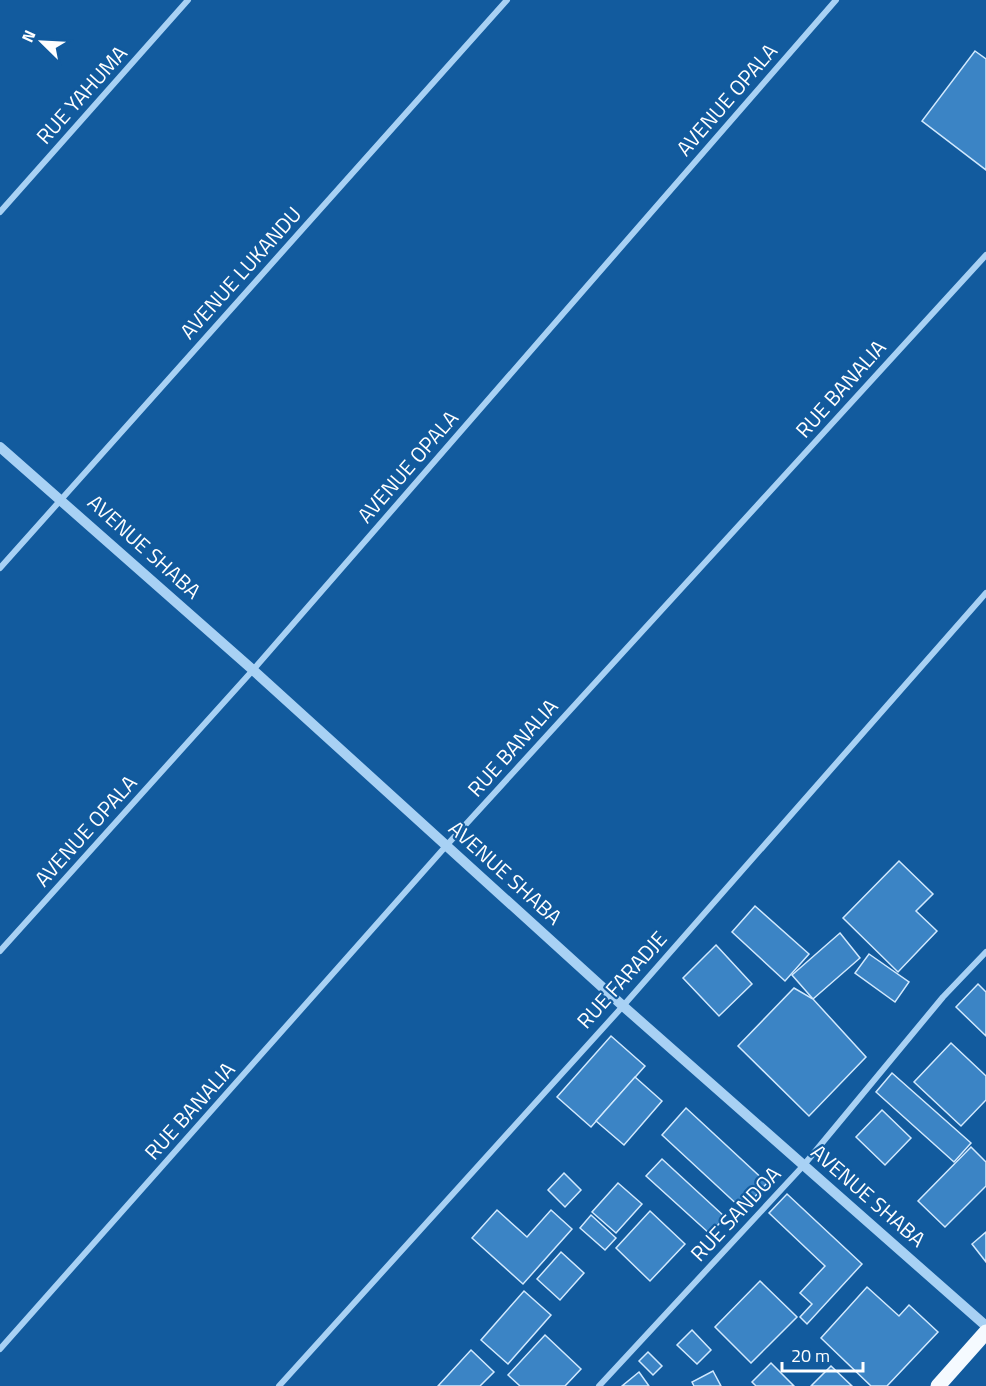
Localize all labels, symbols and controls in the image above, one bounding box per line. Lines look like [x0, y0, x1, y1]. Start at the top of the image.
north arrow [12, 12, 72, 72]
text: N [15, 26, 42, 46]
street label: AVENUE OPALA [668, 35, 785, 163]
street label: RUE YAHUMA [28, 37, 135, 151]
street label: AVENUE LUKANDU [172, 199, 309, 346]
street label: RUE BANALIA [787, 332, 893, 445]
street label: AVENUE OPALA [349, 402, 466, 530]
street label: AVENUE SHABA [81, 487, 209, 606]
street label: RUE BANALIA [459, 691, 565, 804]
street label: AVENUE OPALA [26, 767, 144, 893]
street label: AVENUE SHABA [442, 813, 570, 932]
street label: RUE FARADJE [569, 923, 674, 1035]
street label: RUE BANALIA [136, 1054, 242, 1167]
street label: AVENUE SHABA [804, 1136, 933, 1255]
street label: RUE SANDOA [683, 1158, 788, 1268]
scale bar [782, 1335, 863, 1373]
text: 20 m [791, 1342, 830, 1369]

